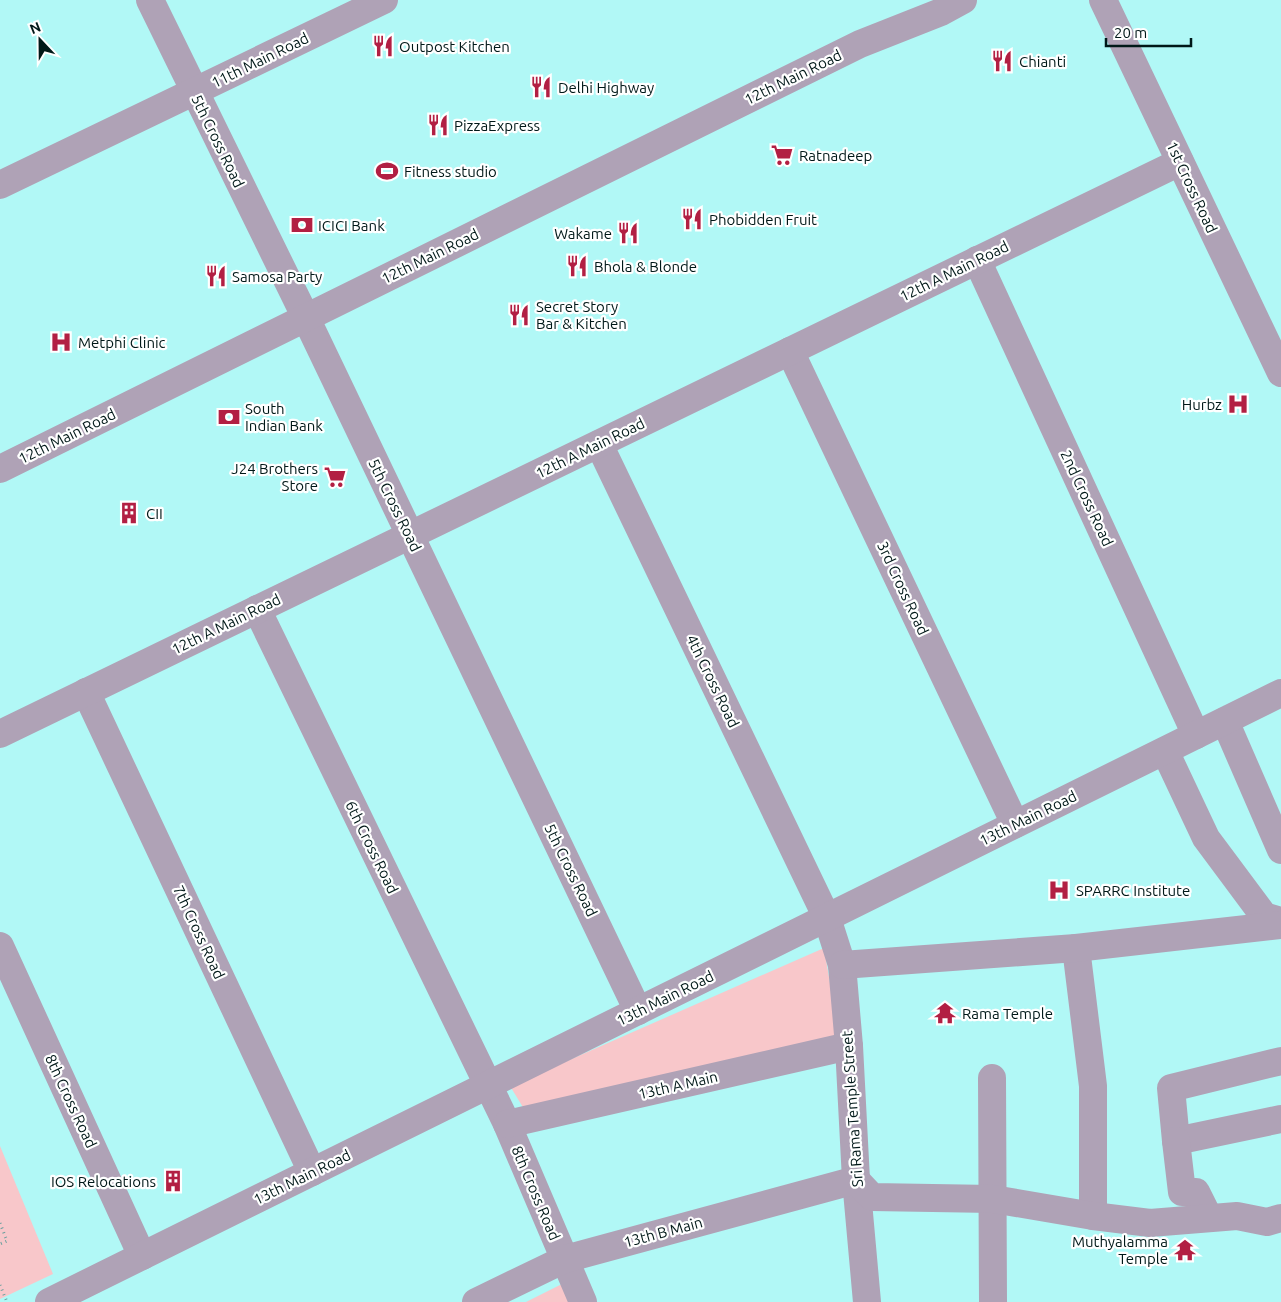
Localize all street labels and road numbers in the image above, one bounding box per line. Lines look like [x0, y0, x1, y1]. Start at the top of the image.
street label: 11th Main Road [209, 29, 311, 91]
street label: 12th Main Road [742, 46, 844, 108]
street label: 5th Cross Road [188, 92, 248, 190]
street label: 1st Cross Road [1163, 139, 1221, 235]
street label: 12th Main Road [379, 225, 481, 287]
street label: 12th A Main Road [897, 237, 1011, 305]
street label: 12th Main Road [16, 405, 118, 467]
street label: 12th A Main Road [533, 414, 647, 482]
street label: 2nd Cross Road [1057, 447, 1117, 549]
street label: 5th Cross Road [365, 456, 425, 554]
street label: 3rd Cross Road [874, 539, 932, 637]
street label: 12th A Main Road [169, 590, 283, 658]
street label: 4th Cross Road [683, 632, 743, 730]
street label: 13th Main Road [977, 787, 1079, 849]
street label: 6th Cross Road [342, 798, 402, 896]
street label: 5th Cross Road [541, 821, 601, 919]
street label: 7th Cross Road [170, 883, 228, 981]
street label: 13th Main Road [614, 967, 716, 1029]
street label: Sri Rama Temple Street [838, 1030, 866, 1188]
street label: 8th Cross Road [42, 1052, 100, 1150]
street label: 13th A Main [637, 1068, 719, 1102]
street label: 8th Cross Road [508, 1143, 564, 1243]
street label: 13th Main Road [251, 1146, 353, 1208]
street label: 13th B Main [622, 1213, 704, 1251]

